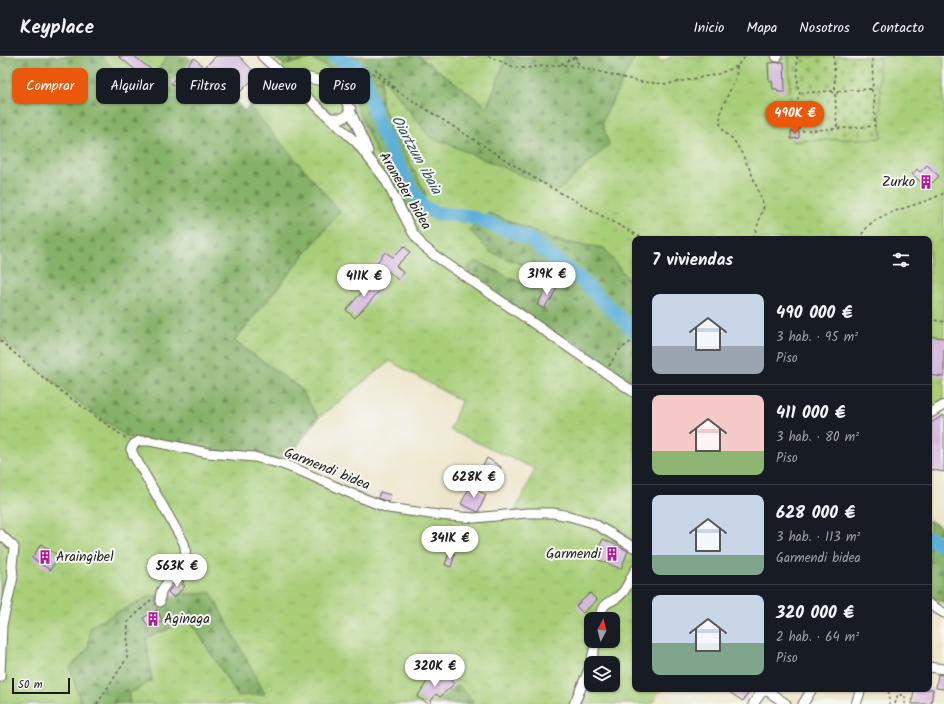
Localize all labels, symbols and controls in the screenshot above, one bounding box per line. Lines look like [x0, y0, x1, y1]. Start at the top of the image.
text: Keyplace [20, 13, 94, 43]
text: Inicio [693, 17, 724, 39]
text: Mapa [746, 17, 777, 39]
text: Nosotros [799, 17, 850, 39]
text: Contacto [872, 17, 924, 39]
chip: Comprar [12, 68, 88, 104]
chip: Alquilar [96, 68, 168, 104]
chip: Filtros [176, 68, 240, 104]
chip: Nuevo [248, 68, 311, 104]
chip: Piso [319, 68, 370, 104]
pin: 490K € [762, 101, 828, 135]
text: 490K € [774, 103, 816, 124]
water label: Oiartzun ibaia [384, 111, 448, 200]
street label: Araneder bidea [373, 148, 437, 234]
place label: Zurko [882, 171, 915, 193]
building icon: Zurko [918, 174, 934, 190]
text: 7 viviendas [652, 247, 733, 274]
icon: filters [890, 249, 912, 271]
pin: 319K € [514, 262, 580, 296]
pin: 411K € [331, 264, 397, 298]
text: 319K € [528, 264, 566, 285]
text: 411K € [346, 266, 382, 287]
text: 490 000 € [776, 300, 853, 327]
icon: home [684, 310, 732, 358]
text: 3 hab. · 95 m² [776, 327, 858, 348]
text: Piso [776, 348, 798, 369]
text: 411 000 € [776, 400, 846, 427]
icon: home [684, 411, 732, 459]
text: 3 hab. · 80 m² [776, 427, 859, 448]
street label: Garmendi bidea [281, 442, 373, 496]
text: Piso [776, 448, 798, 469]
pin: 628K € [441, 465, 507, 499]
text: 628K € [452, 467, 496, 488]
text: 628 000 € [776, 500, 855, 527]
icon: home [684, 511, 732, 559]
pin: 341K € [417, 526, 483, 560]
text: 3 hab. · 113 m² [776, 527, 860, 548]
text: 341K € [430, 528, 470, 549]
place label: Garmendi [546, 543, 602, 565]
place label: Araingibel [56, 546, 114, 568]
building icon: Garmendi [604, 546, 620, 562]
text: Garmendi bidea [776, 548, 861, 569]
building icon: Araingibel [37, 549, 53, 565]
pin: 563K € [144, 554, 210, 588]
text: 563K € [156, 556, 198, 577]
text: 320 000 € [776, 600, 854, 627]
place label: Aginaga [164, 608, 210, 630]
building icon: Aginaga [145, 611, 161, 627]
icon: home [684, 611, 732, 659]
north arrow [584, 612, 620, 648]
map controls [584, 612, 620, 692]
text: 2 hab. · 64 m² [776, 627, 859, 648]
text: Piso [776, 648, 798, 669]
pin: 320K € [402, 654, 468, 688]
text: 320K € [414, 656, 456, 677]
button: layers [584, 656, 620, 692]
scale bar [12, 676, 70, 695]
text: 50 m [18, 676, 43, 694]

